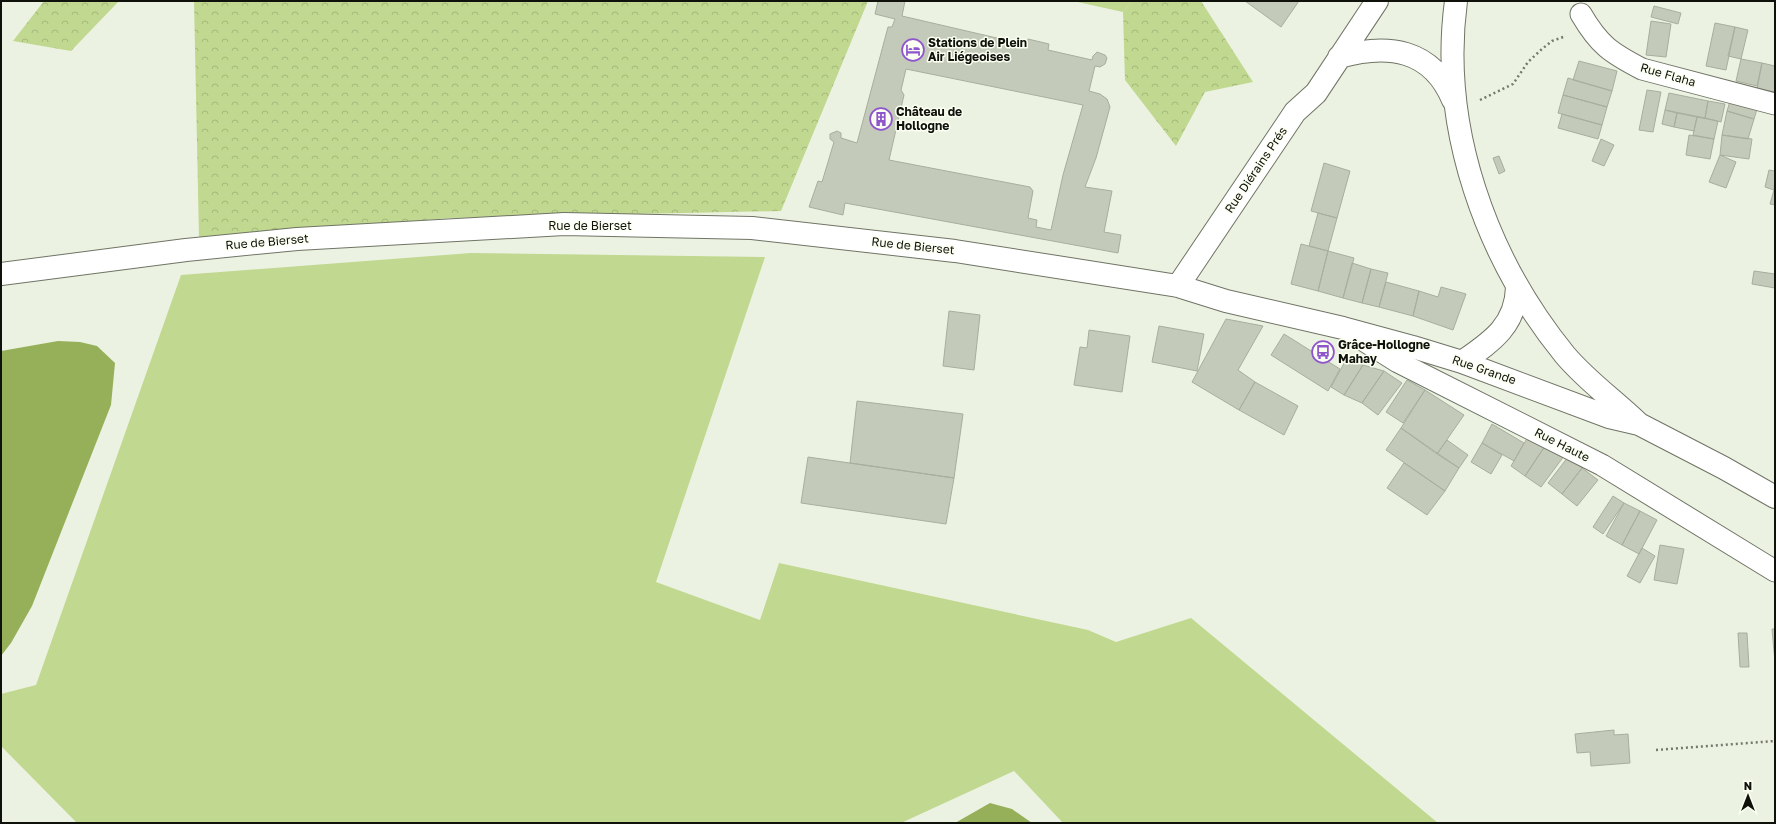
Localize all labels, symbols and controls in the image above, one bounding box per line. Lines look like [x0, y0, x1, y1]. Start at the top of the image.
place label: Stations de Plein Air Liégeoises [928, 35, 1027, 64]
hotel icon: Stations de Plein Air Liégeoises [900, 37, 926, 63]
street label: Rue Flaha [1639, 59, 1698, 90]
place label: Château de Hollogne [896, 104, 962, 133]
building icon: Château de Hollogne [868, 106, 894, 132]
street label: Rue Diérains Prés [1221, 124, 1290, 216]
street label: Rue de Bierset [548, 218, 632, 233]
street label: Rue de Bierset [225, 230, 309, 253]
street label: Rue de Bierset [871, 234, 956, 257]
place label: Grâce-Hollogne Mahay [1338, 337, 1430, 366]
bus stop icon: Grâce-Hollogne Mahay [1310, 339, 1336, 365]
street label: Rue Grande [1450, 352, 1518, 387]
street label: Rue Haute [1532, 424, 1592, 465]
north arrow [1728, 776, 1768, 816]
text: N [1744, 779, 1752, 792]

